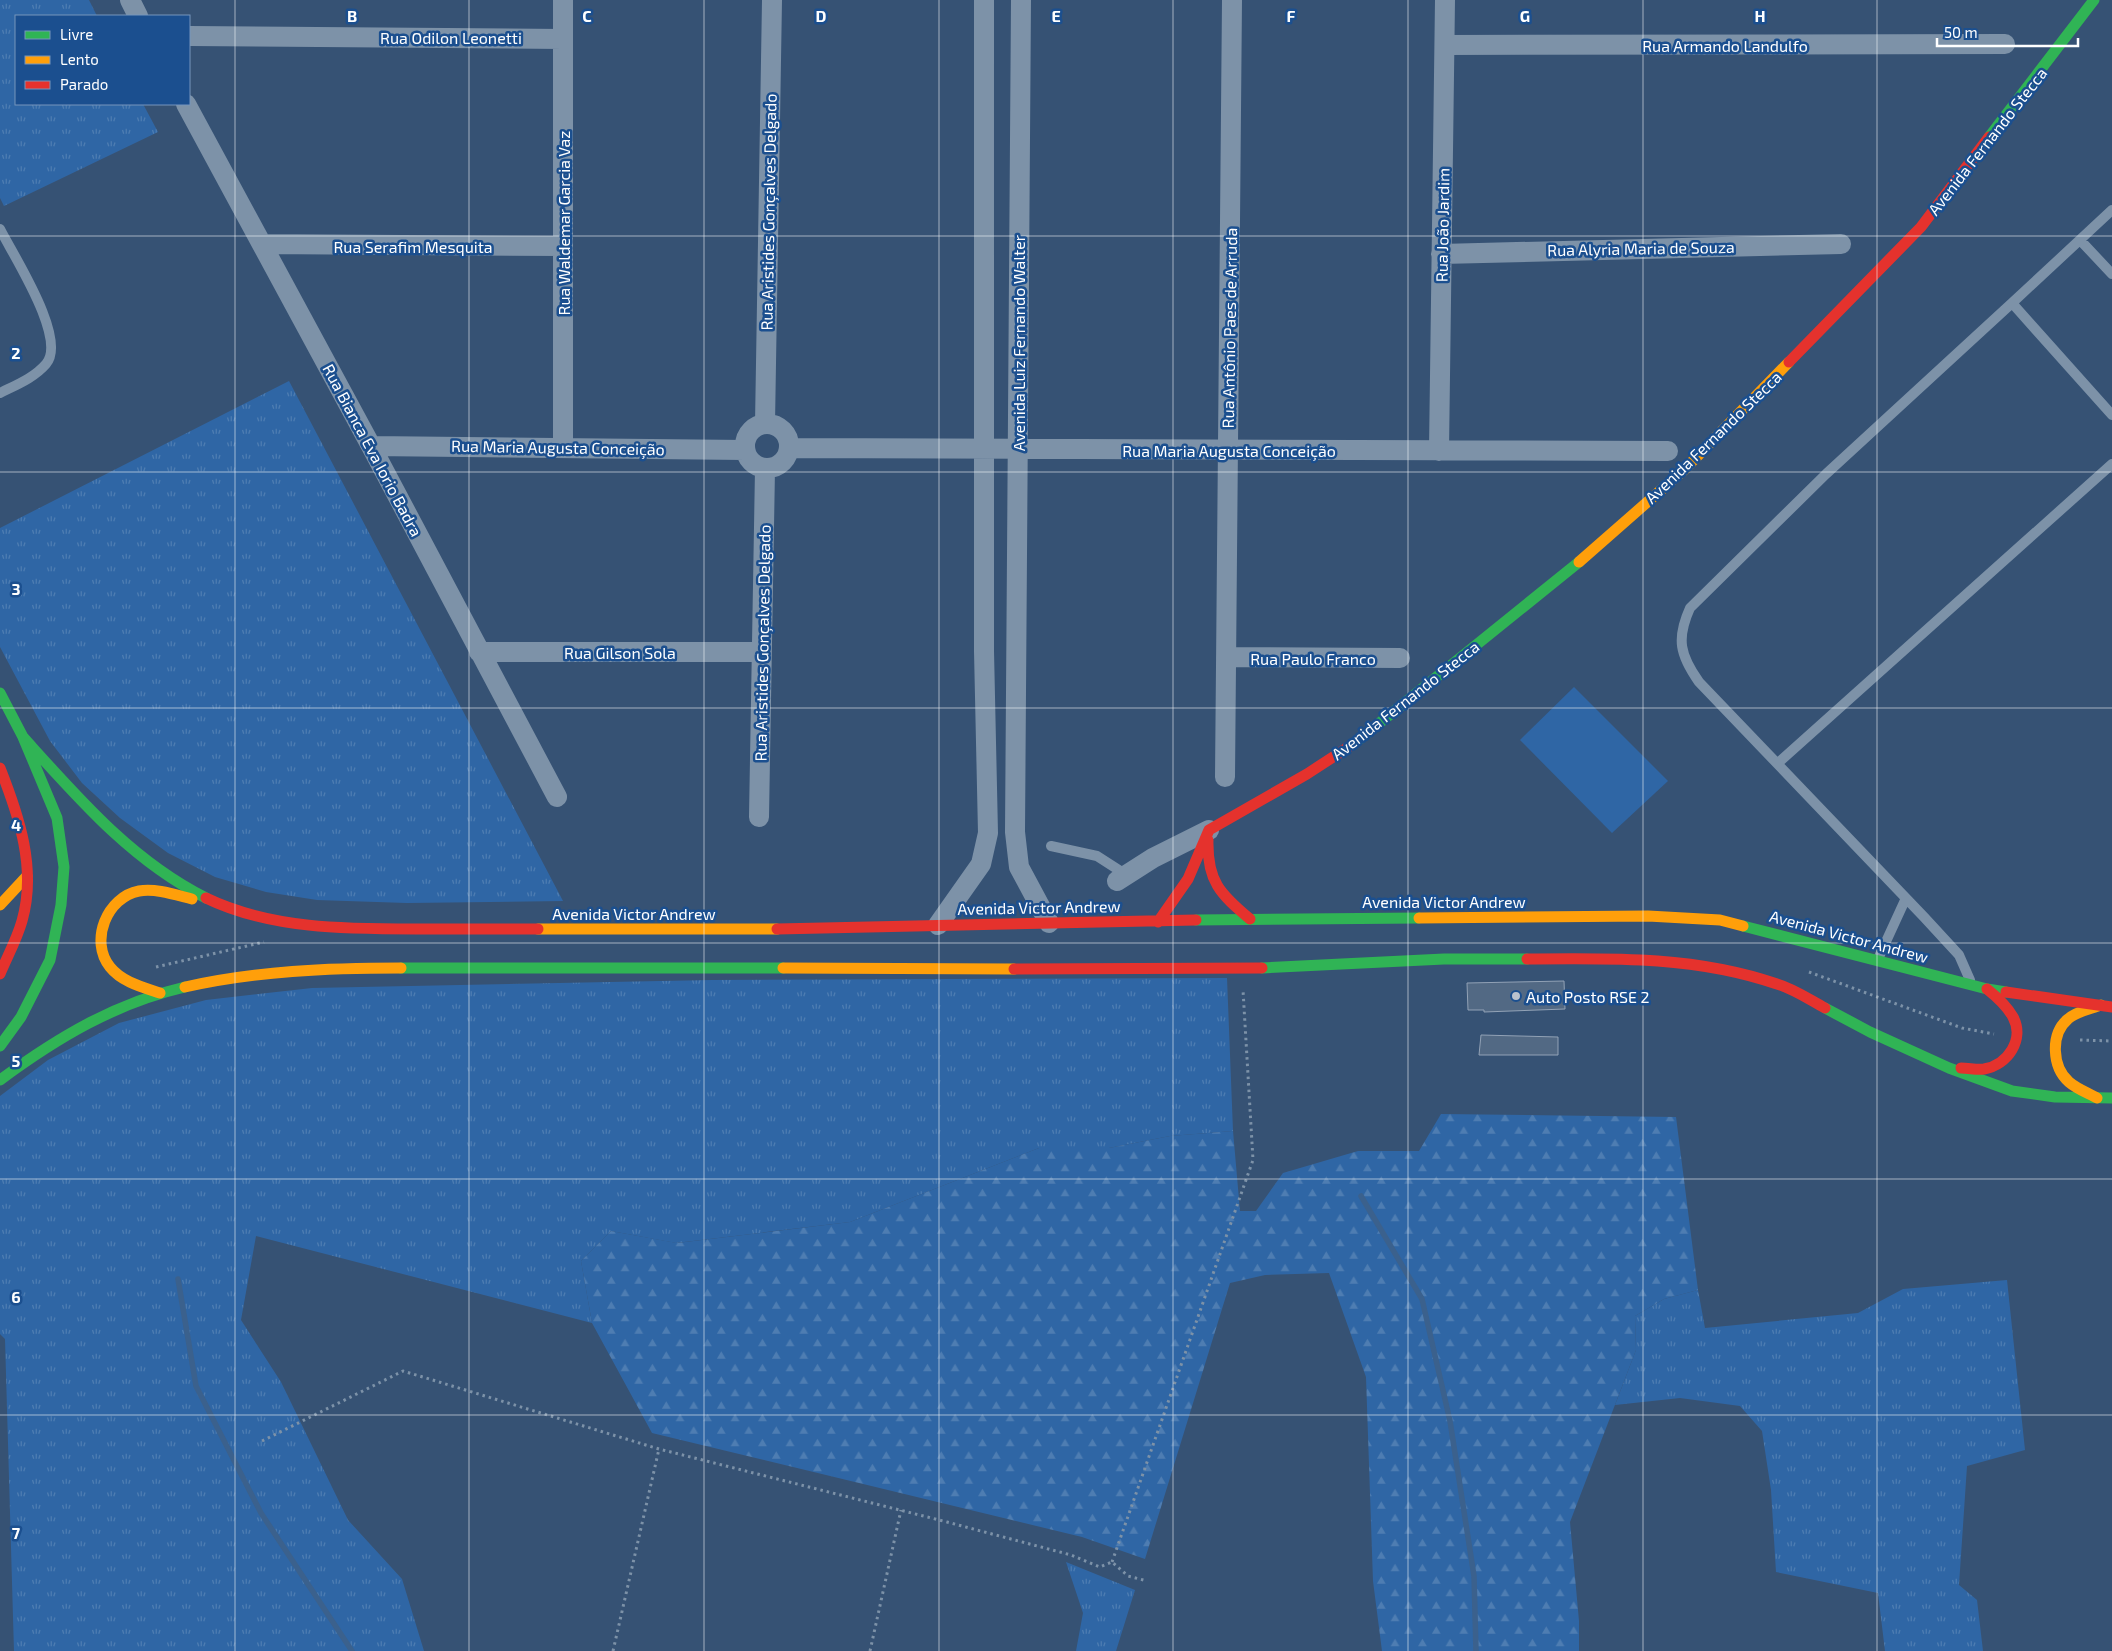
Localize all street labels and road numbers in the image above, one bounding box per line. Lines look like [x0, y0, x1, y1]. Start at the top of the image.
street label: Rua Odilon Leonetti [380, 28, 522, 47]
street label: Rua Armando Landulfo [1642, 36, 1808, 55]
street label: Avenida Fernando Stecca [1924, 64, 2050, 218]
street label: Rua Aristides Gonçalves Delgado [756, 93, 781, 331]
street label: Rua Waldemar Garcia Vaz [554, 131, 573, 315]
street label: Rua João Jardim [1432, 168, 1452, 282]
street label: Rua Antônio Paes de Arruda [1218, 228, 1240, 428]
street label: Avenida Luiz Fernando Walter [1009, 234, 1028, 451]
street label: Rua Serafim Mesquita [333, 237, 493, 256]
street label: Rua Alyria Maria de Souza [1547, 237, 1735, 259]
street label: Rua Bianca Eva Iorio Badra [319, 361, 427, 539]
street label: Avenida Fernando Stecca [1641, 367, 1785, 507]
street label: Rua Maria Augusta Conceição [451, 436, 665, 459]
street label: Rua Maria Augusta Conceição [1122, 441, 1336, 461]
street label: Rua Aristides Gonçalves Delgado [750, 524, 775, 762]
street label: Avenida Fernando Stecca [1328, 637, 1482, 763]
street label: Rua Gilson Sola [564, 643, 676, 662]
street label: Rua Paulo Franco [1250, 649, 1376, 668]
street label: Avenida Victor Andrew [1362, 892, 1526, 911]
street label: Avenida Victor Andrew [957, 896, 1121, 918]
street label: Avenida Victor Andrew [552, 904, 716, 923]
street label: Avenida Victor Andrew [1768, 906, 1930, 966]

